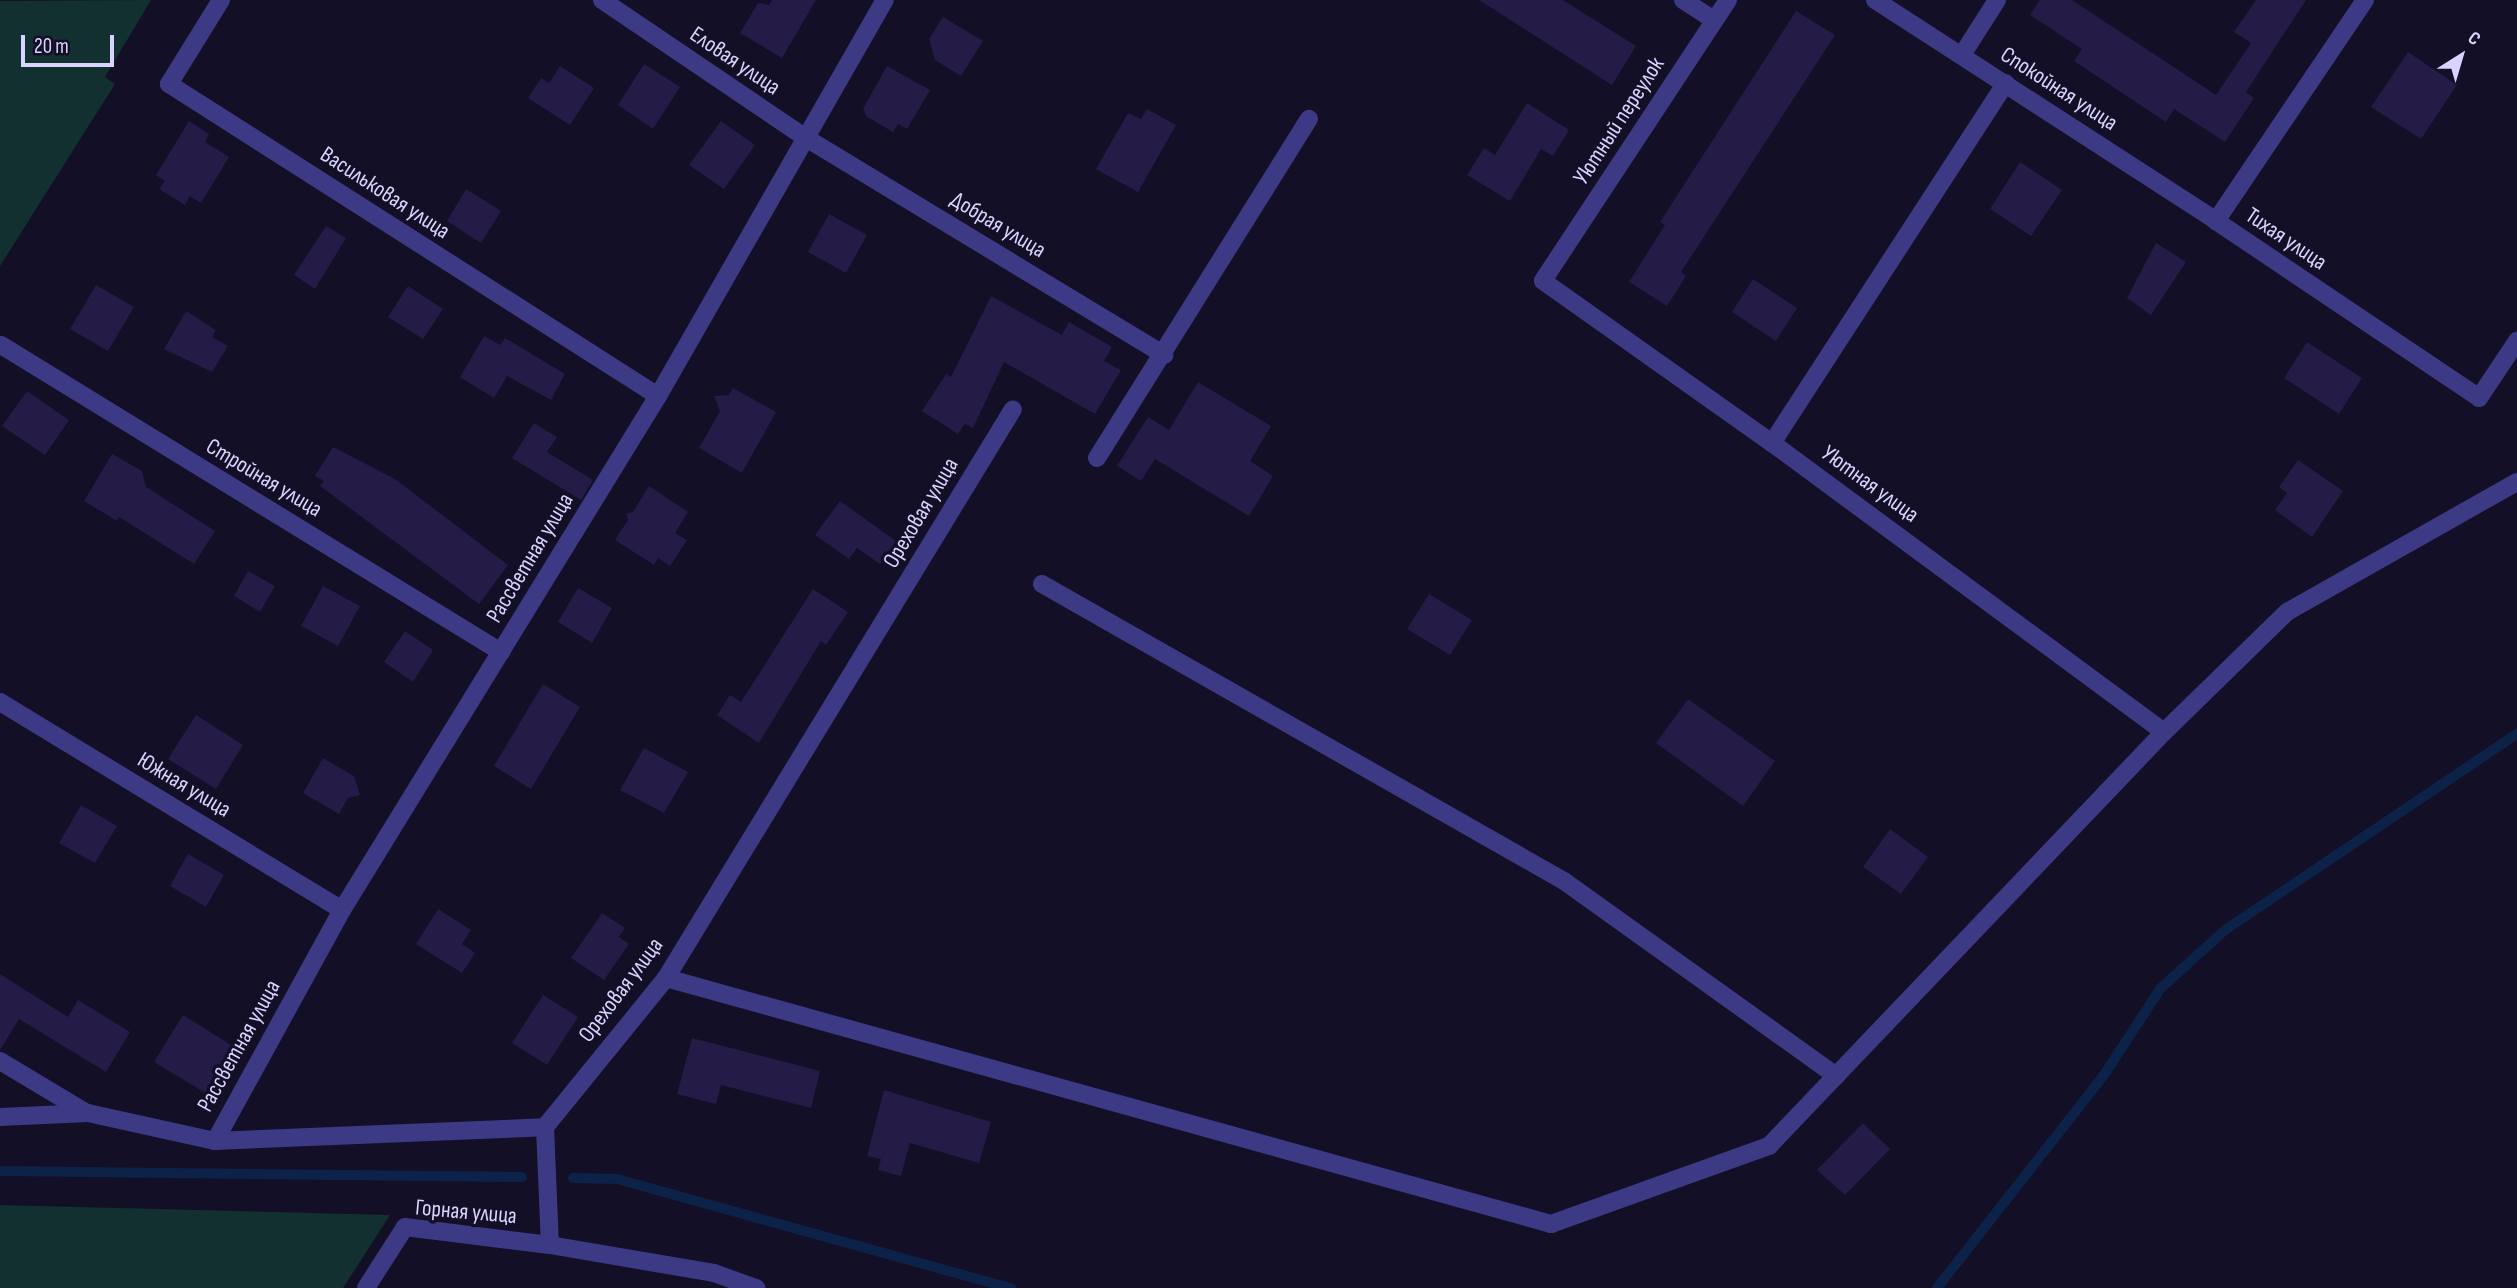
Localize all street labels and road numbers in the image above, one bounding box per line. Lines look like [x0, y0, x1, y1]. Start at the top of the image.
street label: Еловая улица [685, 21, 785, 101]
street label: Спокойная улица [1995, 41, 2123, 137]
street label: Уютный переулок [1568, 52, 1670, 190]
street label: Васильковая улица [315, 141, 455, 245]
street label: Добрая улица [945, 186, 1051, 264]
street label: Тихая улица [2240, 202, 2332, 276]
street label: Стройная улица [201, 433, 327, 523]
street label: Уютная улица [1816, 439, 1924, 529]
street label: Ореховая улица [877, 453, 965, 573]
street label: Рассветная улица [481, 488, 579, 628]
street label: Южная улица [132, 746, 236, 824]
street label: Ореховая улица [573, 932, 669, 1048]
street label: Рассветная улица [191, 975, 287, 1117]
street label: Горная улица [414, 1194, 518, 1230]

